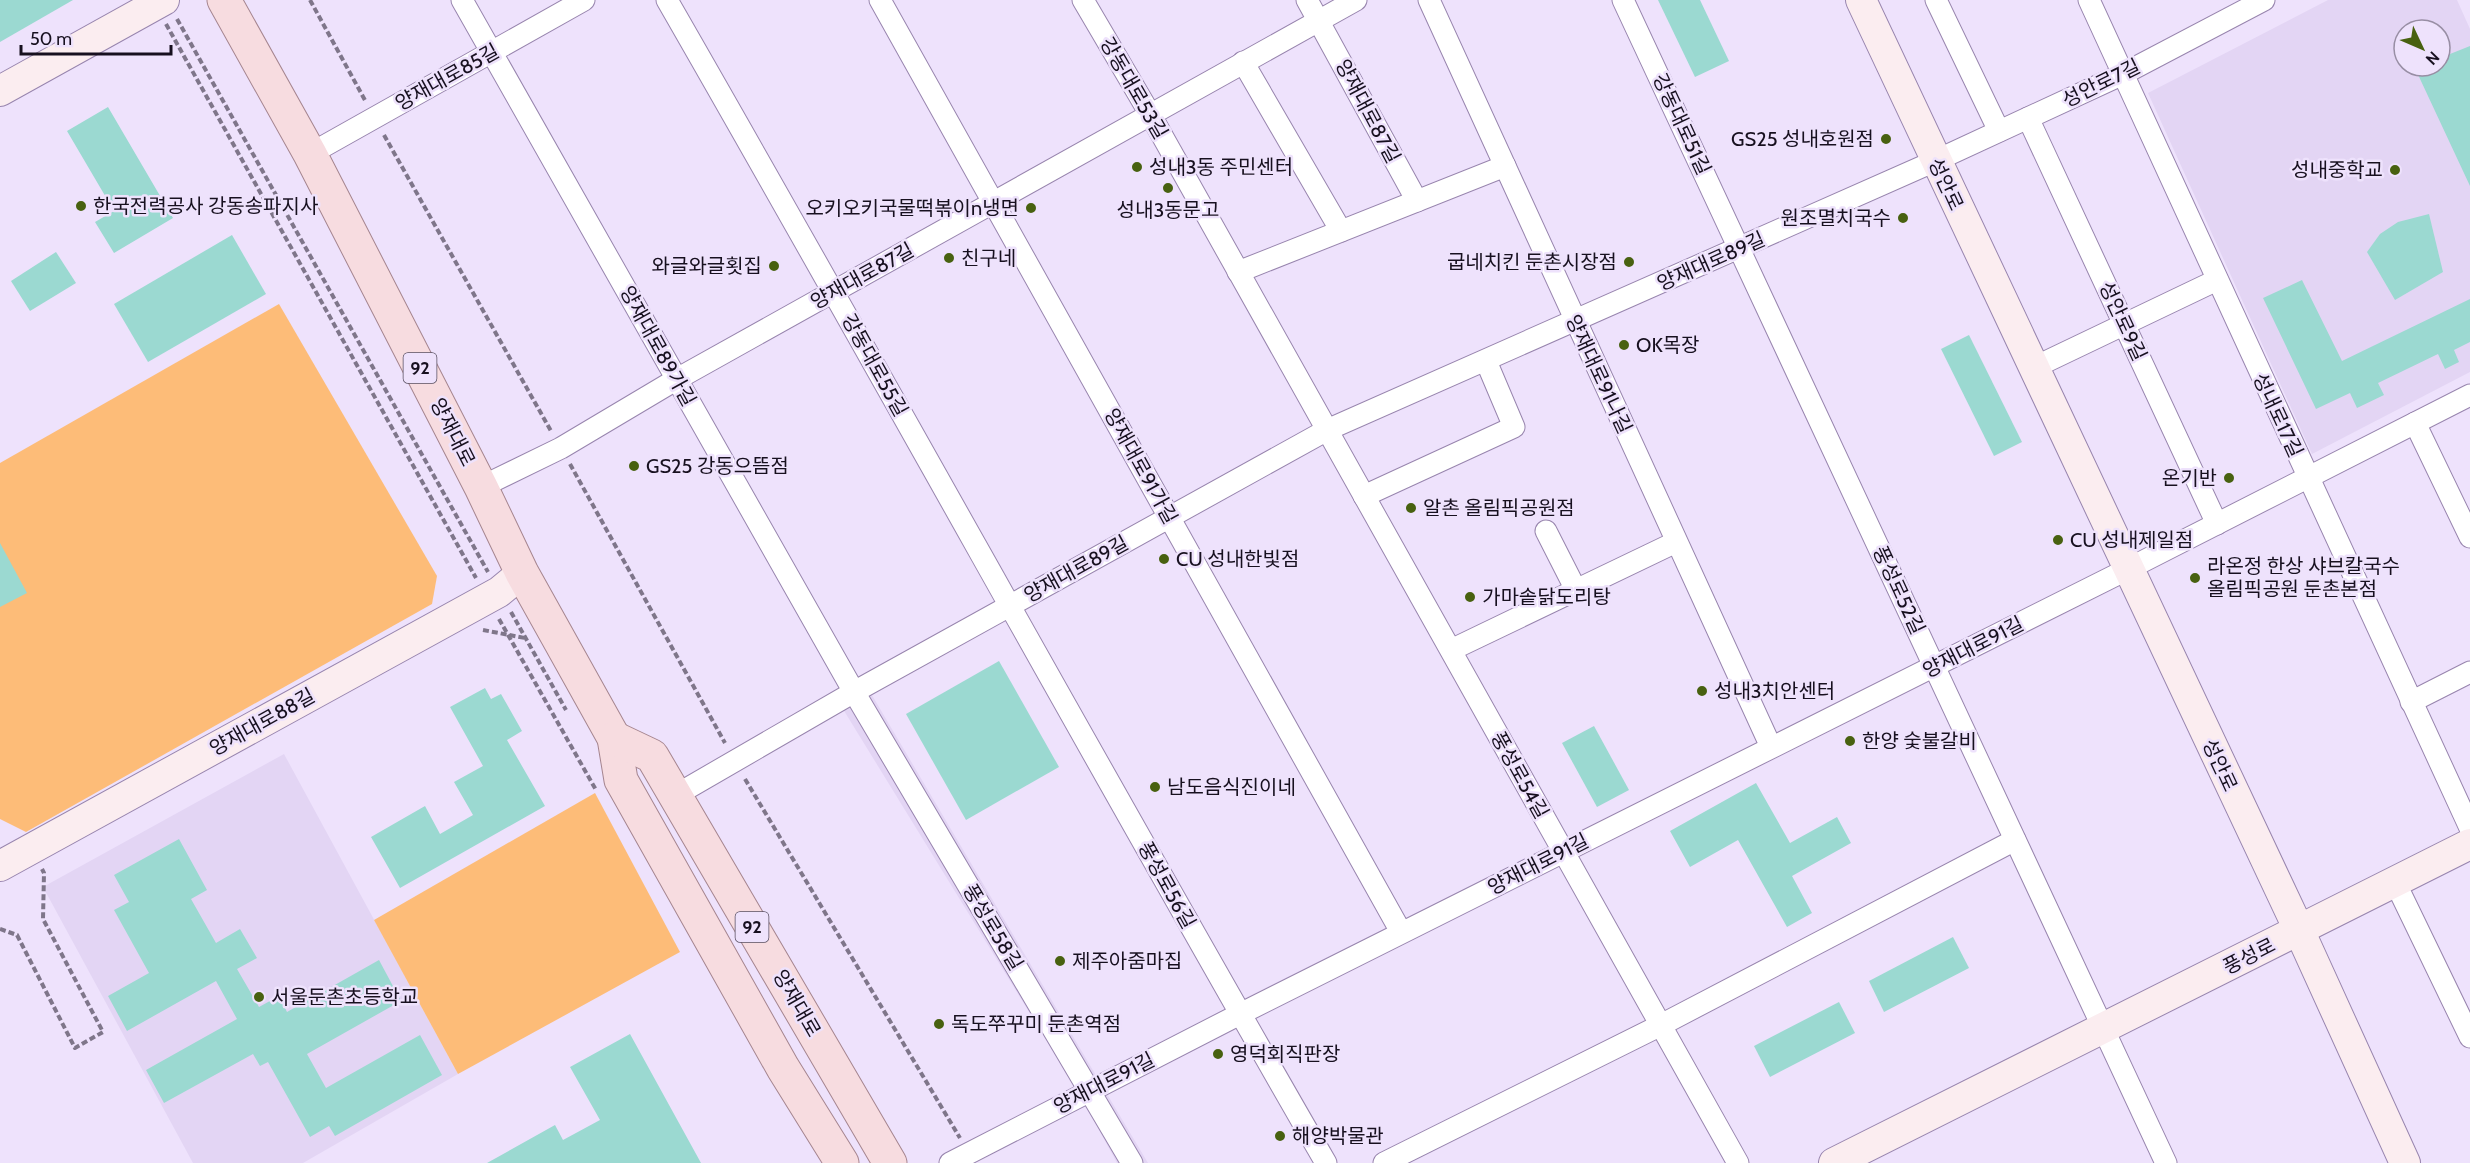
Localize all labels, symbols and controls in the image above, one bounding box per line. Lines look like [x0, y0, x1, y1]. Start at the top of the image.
scale bar [21, 18, 171, 56]
north arrow [2392, 18, 2452, 78]
text: 50 m [30, 28, 72, 50]
street label: 강동대로53길 [1095, 33, 1173, 143]
street label: 양재대로85길 [391, 39, 503, 115]
text: N [2422, 47, 2443, 69]
street label: 성안로7길 [2058, 54, 2144, 112]
street label: 양재대로87길 [1331, 55, 1405, 167]
street label: 강동대로51길 [1648, 69, 1716, 179]
place label: GS25 성내호원점 [1731, 127, 1874, 151]
marker: GS25 성내호원점 [1879, 132, 1893, 146]
street label: 성안로 [1923, 154, 1969, 214]
place label: 성내3동 주민센터 [1149, 155, 1293, 179]
place label: 성내중학교 [2291, 158, 2383, 182]
marker: 성내3동 주민센터 [1130, 160, 1144, 174]
marker: 성내중학교 [2388, 163, 2402, 177]
marker: 성내3동문고 [1161, 181, 1175, 195]
place label: 한국전력공사 강동송파지사 [93, 194, 318, 218]
place label: 오키오키국물떡볶이n냉면 [805, 196, 1019, 220]
place label: 성내3동문고 [1117, 198, 1219, 222]
marker: 한국전력공사 강동송파지사 [74, 199, 88, 213]
marker: 오키오키국물떡볶이n냉면 [1024, 201, 1038, 215]
place label: 원조멸치국수 [1781, 206, 1891, 230]
marker: 원조멸치국수 [1896, 211, 1910, 225]
street label: 양재대로89길 [1653, 227, 1769, 295]
street label: 양재대로87길 [806, 238, 918, 314]
place label: 친구네 [961, 246, 1016, 270]
place label: 굽네치킨 둔촌시장점 [1447, 250, 1617, 274]
marker: 친구네 [942, 251, 956, 265]
place label: 와글와글횟집 [652, 254, 762, 278]
marker: 굽네치킨 둔촌시장점 [1622, 255, 1636, 269]
marker: 와글와글횟집 [767, 259, 781, 273]
street label: 성안로9길 [2094, 277, 2152, 365]
street label: 양재대로89가길 [615, 282, 701, 410]
street label: 강동대로55길 [837, 309, 913, 421]
street label: 양재대로91나길 [1561, 311, 1637, 437]
place label: OK목장 [1636, 333, 1700, 357]
marker: OK목장 [1617, 338, 1631, 352]
road number: 92 [404, 353, 436, 383]
street label: 성내로17길 [2248, 369, 2308, 461]
street label: 양재대로 [426, 394, 480, 470]
street label: 양재대로91가길 [1099, 404, 1183, 528]
place label: GS25 강동으뜸점 [646, 454, 789, 478]
marker: GS25 강동으뜸점 [627, 459, 641, 473]
place label: 온기반 [2162, 466, 2217, 490]
marker: 온기반 [2222, 471, 2236, 485]
place label: 알촌 올림픽공원점 [1423, 496, 1575, 520]
marker: 알촌 올림픽공원점 [1404, 501, 1418, 515]
place label: CU 성내제일점 [2070, 528, 2193, 552]
street label: 양재대로89길 [1020, 531, 1132, 607]
marker: CU 성내제일점 [2051, 533, 2065, 547]
street label: 풍성로52길 [1868, 542, 1930, 638]
place label: CU 성내한빛점 [1176, 547, 1299, 571]
marker: CU 성내한빛점 [1157, 552, 1171, 566]
place label: 라온정 한상 샤브칼국수 올림픽공원 둔촌본점 [2207, 554, 2400, 601]
marker: 라온정 한상 샤브칼국수 올림픽공원 둔촌본점 [2188, 571, 2202, 585]
place label: 가마솥닭도리탕 [1482, 585, 1611, 609]
marker: 가마솥닭도리탕 [1463, 590, 1477, 604]
street label: 양재대로91길 [1919, 611, 2027, 683]
place label: 성내3치안센터 [1714, 679, 1835, 703]
street label: 양재대로88길 [205, 683, 319, 761]
marker: 성내3치안센터 [1695, 684, 1709, 698]
street label: 풍성로54길 [1486, 727, 1554, 823]
place label: 한양 숯불갈비 [1862, 729, 1977, 753]
marker: 한양 숯불갈비 [1843, 734, 1857, 748]
street label: 성안로 [2197, 735, 2243, 795]
place label: 남도음식진이네 [1167, 775, 1296, 799]
marker: 남도음식진이네 [1148, 780, 1162, 794]
street label: 양재대로91길 [1484, 828, 1592, 900]
street label: 풍성로56길 [1133, 837, 1201, 933]
street label: 풍성로58길 [958, 879, 1028, 975]
road number: 92 [736, 912, 768, 942]
street label: 풍성로 [2219, 933, 2279, 979]
place label: 제주아줌마집 [1072, 949, 1182, 973]
marker: 제주아줌마집 [1053, 954, 1067, 968]
street label: 양재대로 [768, 965, 826, 1041]
place label: 서울둔촌초등학교 [271, 985, 418, 1009]
marker: 서울둔촌초등학교 [252, 990, 266, 1004]
place label: 독도쭈꾸미 둔촌역점 [951, 1012, 1121, 1036]
marker: 독도쭈꾸미 둔촌역점 [932, 1017, 946, 1031]
place label: 영덕회직판장 [1230, 1042, 1340, 1066]
street label: 양재대로91길 [1050, 1047, 1158, 1119]
marker: 영덕회직판장 [1211, 1047, 1225, 1061]
place label: 해양박물관 [1292, 1124, 1384, 1148]
marker: 해양박물관 [1273, 1129, 1287, 1143]

